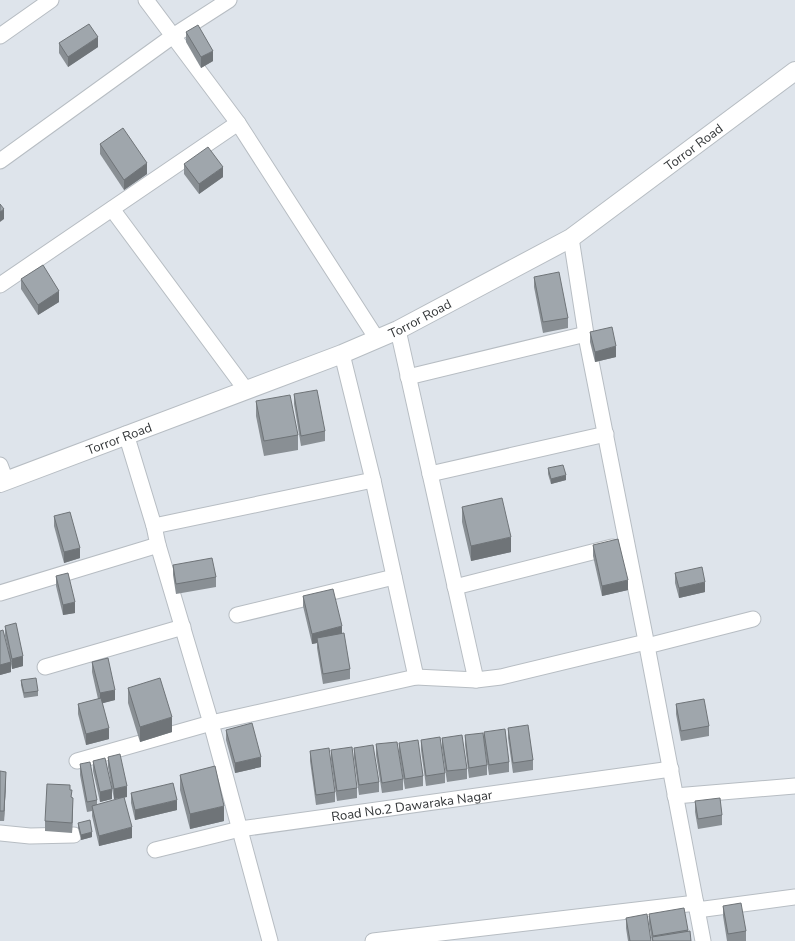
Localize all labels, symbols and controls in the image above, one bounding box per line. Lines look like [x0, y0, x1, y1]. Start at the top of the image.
street label: Torror Road [661, 120, 727, 175]
street label: Torror Road [386, 295, 455, 343]
street label: Torror Road [84, 419, 155, 460]
street label: Road No.2 Dawaraka Nagar [330, 786, 494, 826]

